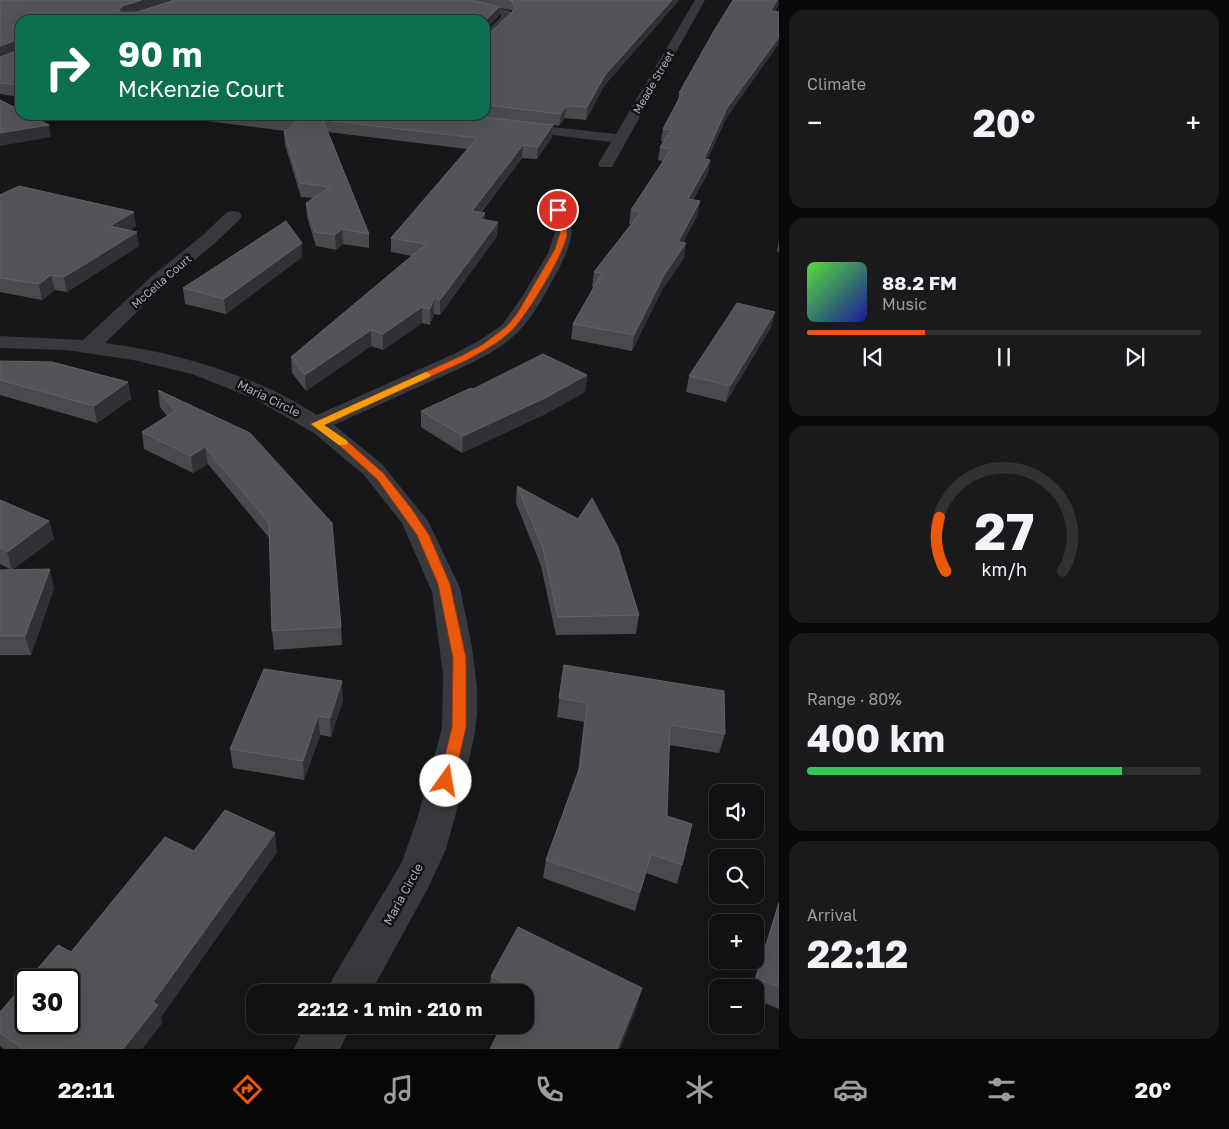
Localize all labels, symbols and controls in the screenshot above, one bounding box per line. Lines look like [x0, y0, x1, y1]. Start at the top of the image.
text: 90 m [118, 33, 202, 75]
icon: right [35, 35, 100, 100]
street label: Meade Street [630, 48, 676, 116]
text: Climate [807, 74, 866, 94]
text: McKenzie Court [118, 75, 285, 102]
text: 20° [973, 100, 1035, 145]
text: − [807, 106, 822, 139]
text: + [1186, 106, 1201, 139]
pin [537, 189, 579, 231]
icon: arrive [544, 196, 572, 224]
street label: McCella Court [128, 252, 194, 310]
text: 88.2 FM [882, 271, 957, 294]
text: Music [882, 294, 927, 314]
icon: previous [859, 343, 887, 371]
icon: pause [990, 343, 1018, 371]
icon: next [1121, 343, 1149, 371]
street label: Maria Circle [235, 376, 303, 420]
text: 27 [974, 499, 1034, 561]
text: km/h [981, 558, 1027, 580]
text: Range · 80% [807, 689, 902, 709]
text: 400 km [807, 715, 945, 760]
position arrow [419, 754, 471, 806]
map controls [709, 784, 764, 1034]
button: sound [709, 784, 764, 839]
button: search [709, 849, 764, 904]
street label: Maria Circle [380, 861, 426, 927]
text: Arrival [807, 905, 857, 925]
button: + [709, 914, 764, 969]
text: 22:12 [807, 931, 908, 976]
speed limit sign: 30 [15, 969, 80, 1034]
button: − [709, 979, 764, 1034]
text: 22:12 · 1 min · 210 m [298, 997, 482, 1020]
icon: directions [230, 1072, 265, 1107]
icon: music [381, 1072, 416, 1107]
icon: phone [532, 1072, 567, 1107]
icon: climate [682, 1072, 717, 1107]
icon: car [833, 1072, 868, 1107]
icon: filters [984, 1072, 1019, 1107]
text: 22:11 [58, 1076, 114, 1103]
text: 20° [1135, 1076, 1171, 1103]

